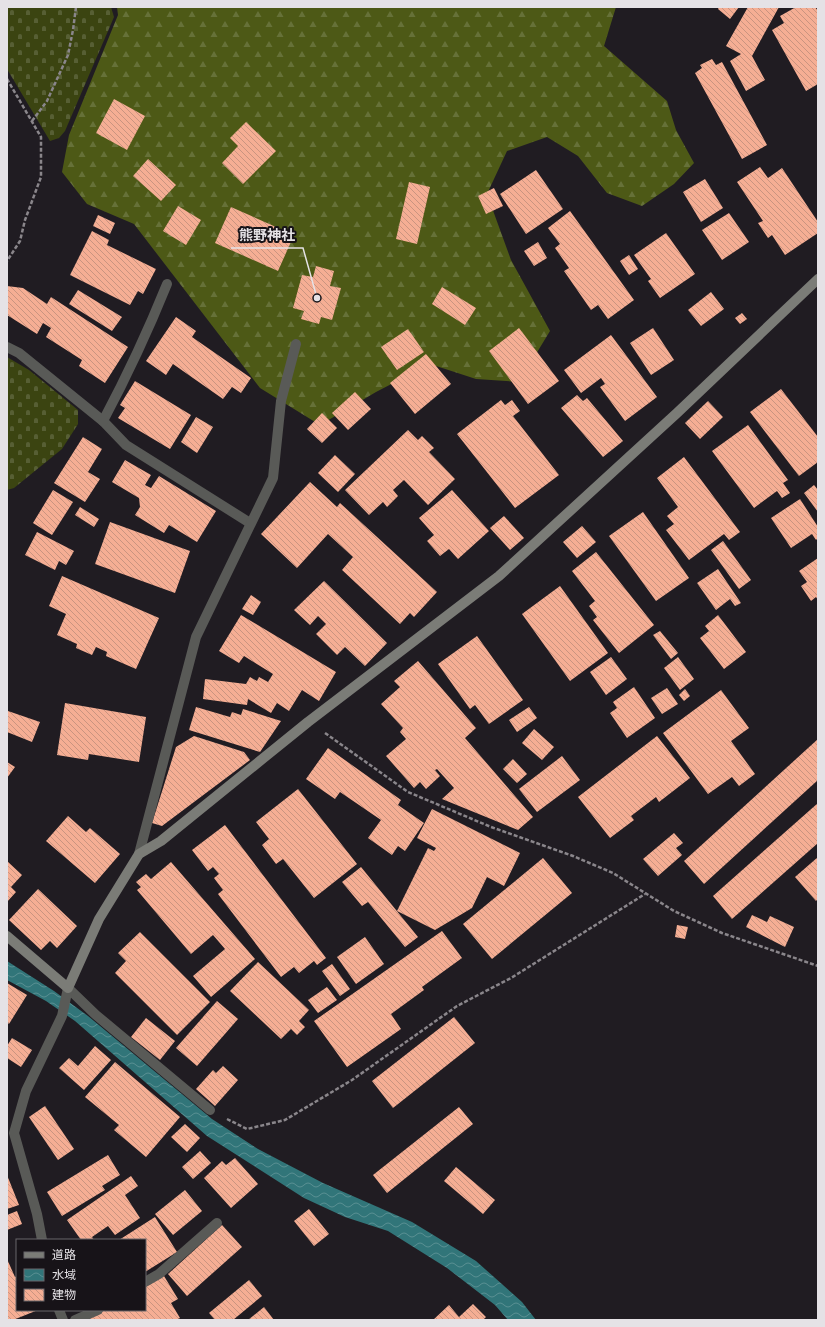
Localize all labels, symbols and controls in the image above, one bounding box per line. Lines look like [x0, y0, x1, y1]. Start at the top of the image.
callout: 熊野神社 [231, 222, 303, 248]
text: 熊野神社 [239, 226, 295, 244]
legend [16, 1239, 146, 1311]
text: 道路 [52, 1247, 76, 1262]
text: 水域 [52, 1267, 76, 1282]
text: 建物 [52, 1287, 76, 1302]

